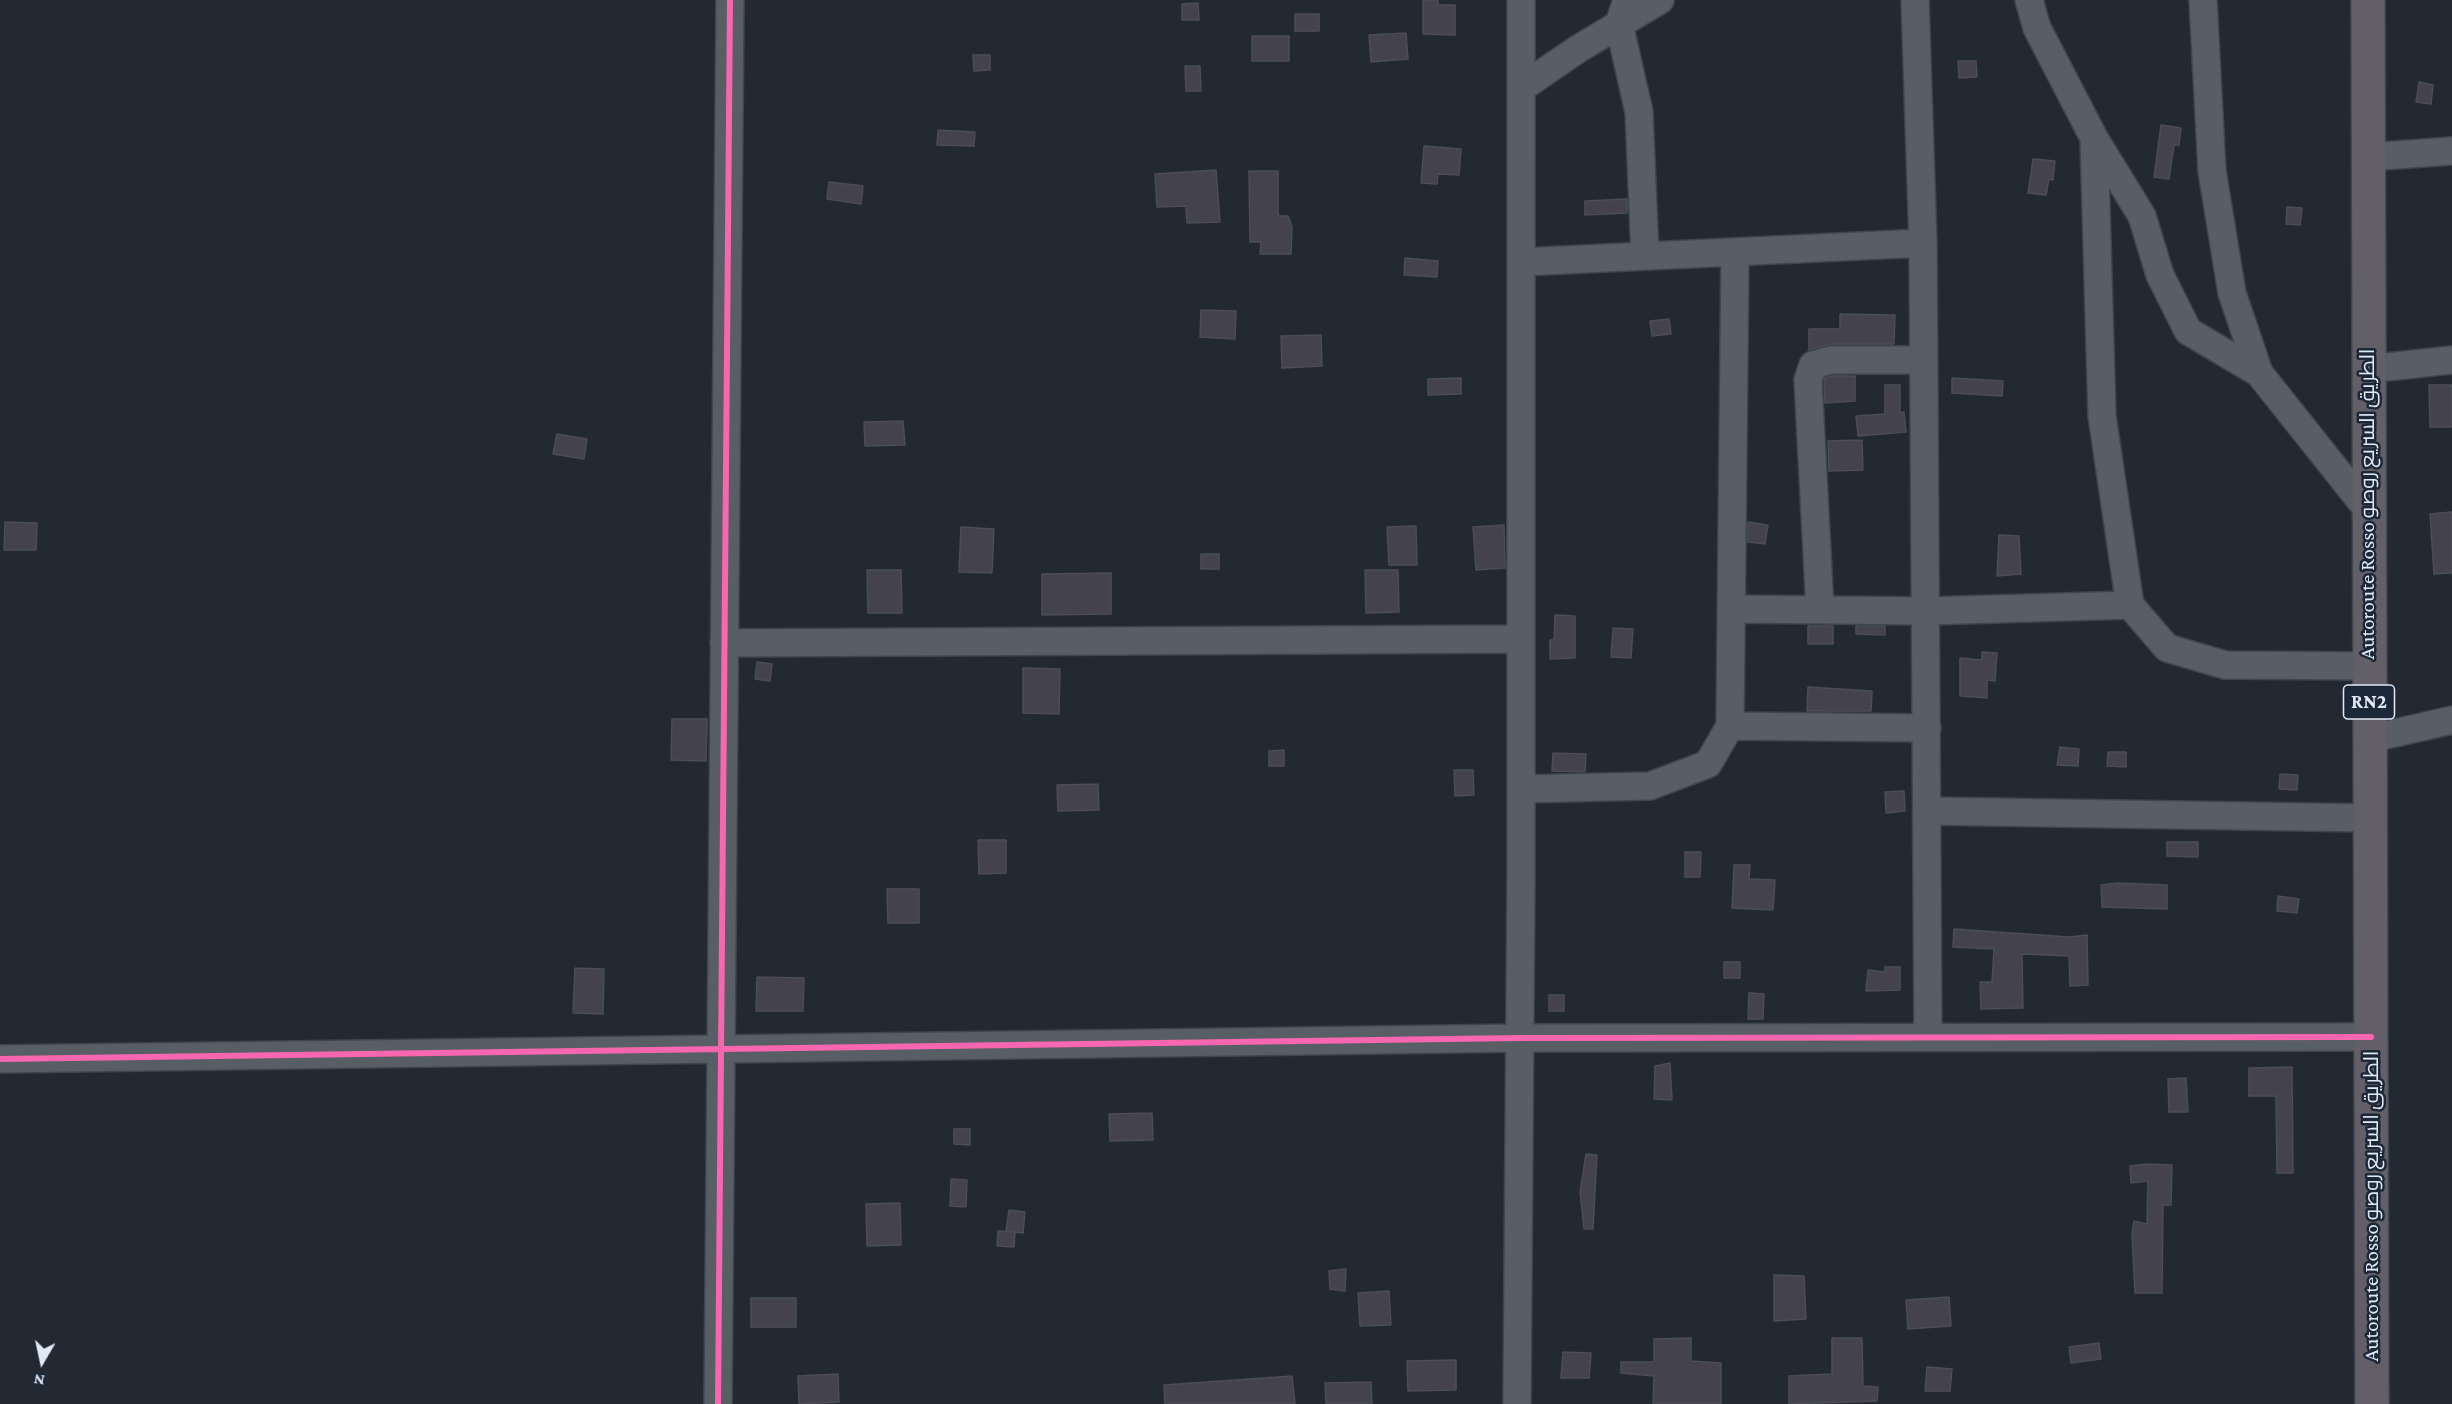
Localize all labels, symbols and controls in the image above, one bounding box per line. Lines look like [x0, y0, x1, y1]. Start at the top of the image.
street label: Autoroute Rosso الطريق السريع روصو [2355, 349, 2381, 659]
road number: RN2 [2344, 685, 2394, 719]
street label: Autoroute Rosso الطريق السريع روصو [2359, 1051, 2385, 1361]
north arrow [12, 1332, 72, 1392]
text: N [32, 1371, 46, 1390]

